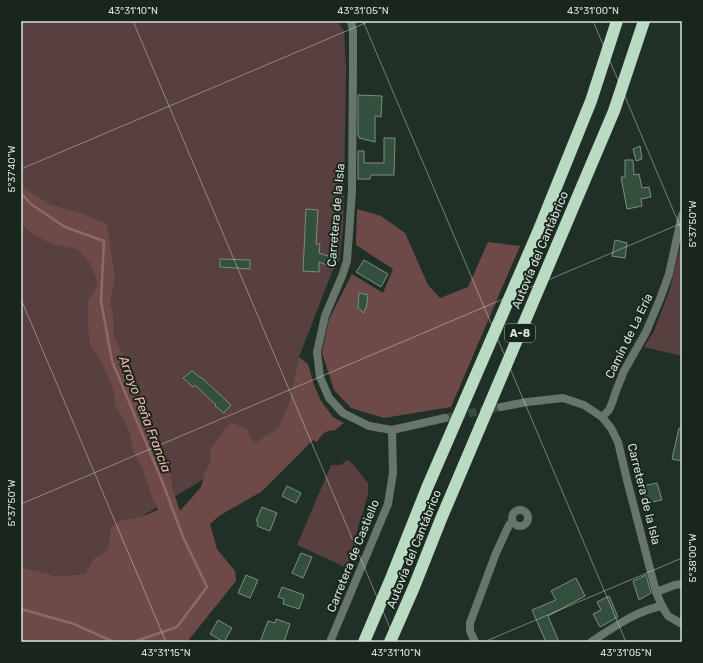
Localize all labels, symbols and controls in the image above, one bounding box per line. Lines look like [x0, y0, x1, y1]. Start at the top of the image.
text: 43°31'10"N [108, 5, 158, 17]
text: 43°31'05"N [337, 5, 389, 17]
text: 43°31'00"N [567, 5, 619, 17]
text: 5°37'40"W [6, 146, 18, 192]
street label: Carretera de la Isla [324, 163, 348, 267]
street label: Autovía del Cantábrico [509, 189, 571, 311]
text: 5°37'50"W [687, 200, 699, 248]
street label: Camín de La Ería [602, 291, 656, 381]
road number: A-8 [505, 324, 535, 342]
water label: Arroyo Peña Francia [115, 353, 174, 475]
street label: Carretera de la Isla [625, 442, 663, 546]
text: 5°37'50"W [6, 479, 18, 527]
street label: Autovía del Cantábrico [384, 488, 444, 610]
street label: Carretera de Castiello [324, 498, 382, 614]
text: 5°38'00"W [687, 534, 699, 582]
text: 43°31'15"N [141, 647, 191, 659]
text: 43°31'10"N [371, 647, 421, 659]
text: 43°31'05"N [600, 647, 652, 659]

